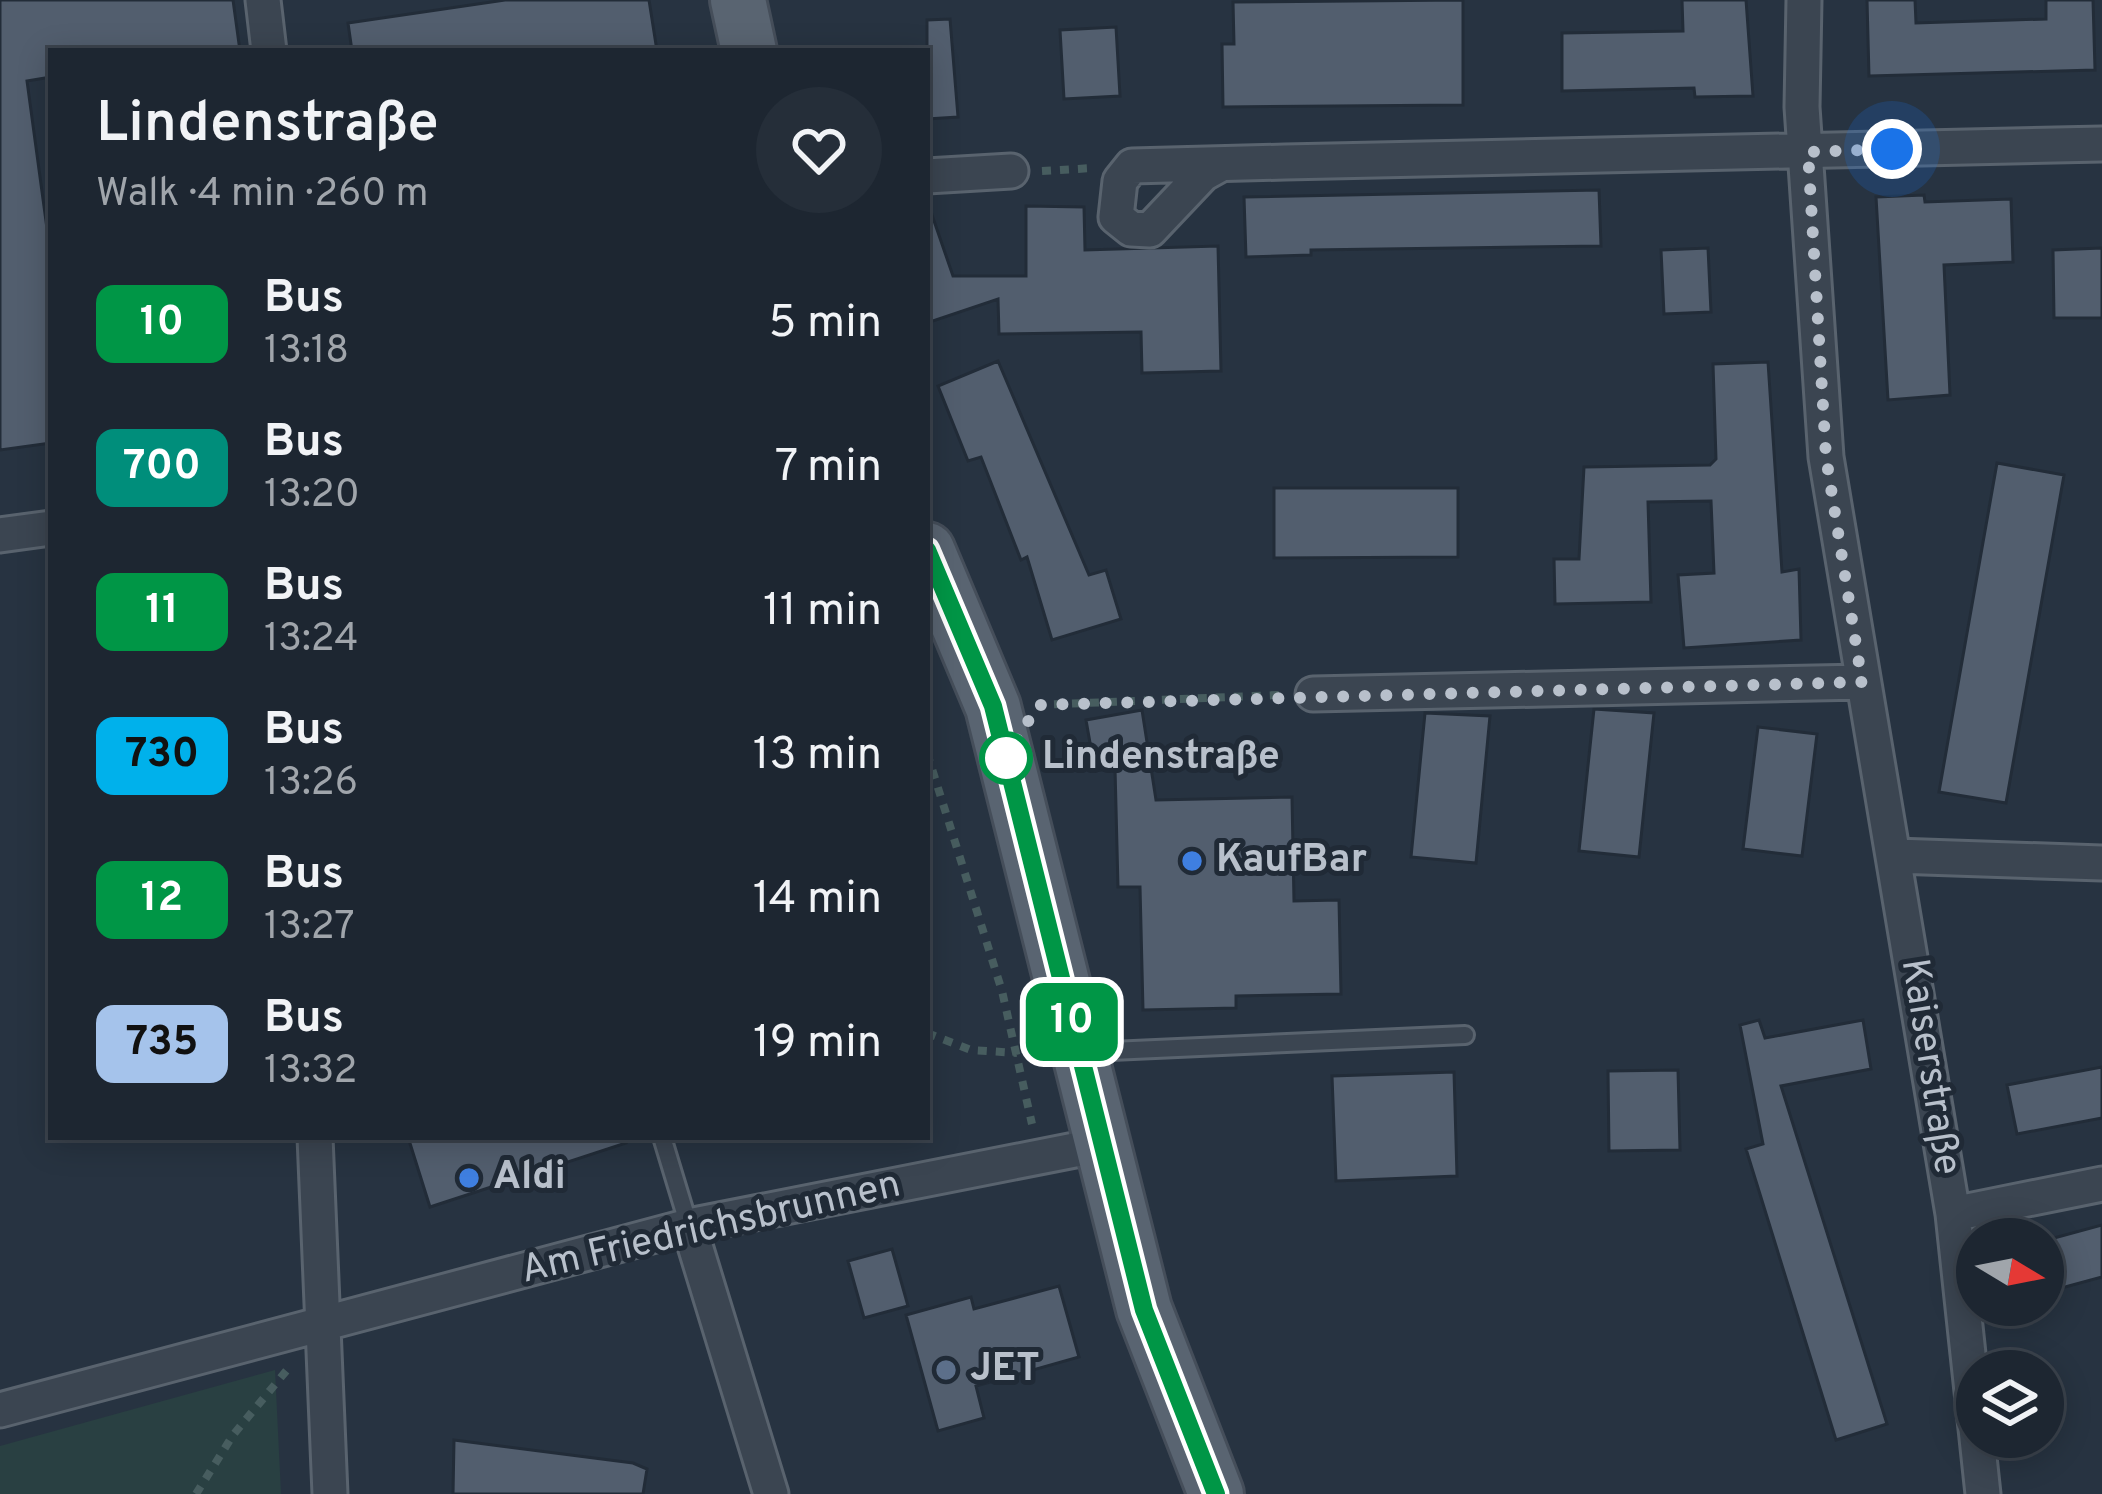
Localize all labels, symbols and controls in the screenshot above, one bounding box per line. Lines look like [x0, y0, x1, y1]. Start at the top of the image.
button: heart [756, 87, 882, 213]
text: Lindenstraße [96, 90, 439, 162]
your location [1862, 119, 1922, 179]
text: Walk · 4 min · 260 m [96, 171, 429, 220]
text: Bus [264, 271, 344, 328]
text: 5 min [769, 296, 882, 353]
text: 10 [140, 297, 184, 350]
text: 13:18 [264, 328, 349, 377]
text: Bus [264, 415, 344, 472]
text: 7 min [775, 440, 882, 497]
text: 700 [123, 441, 201, 494]
text: 13:20 [264, 472, 360, 521]
text: Bus [264, 559, 344, 616]
text: 11 min [763, 584, 882, 641]
text: 11 [145, 585, 179, 638]
text: 13:24 [264, 616, 359, 665]
text: Bus [264, 703, 344, 760]
text: 13 min [753, 728, 882, 785]
text: 730 [125, 729, 199, 782]
marker: Lindenstraße [981, 733, 1031, 783]
place label: Lindenstraße [1042, 734, 1280, 783]
text: 13:26 [264, 760, 358, 809]
place label: KaufBar [1216, 837, 1367, 886]
text: Bus [264, 847, 344, 904]
marker: KaufBar [1179, 848, 1205, 874]
text: 14 min [753, 872, 882, 929]
text: 12 [141, 873, 183, 926]
text: 13:27 [264, 904, 355, 953]
street label: Kaiserstraße [1888, 955, 1970, 1179]
line badge: 10 [1018, 983, 1126, 1061]
text: Bus [264, 991, 344, 1048]
text: 10 [1050, 995, 1094, 1048]
text: 19 min [753, 1016, 882, 1073]
text: 735 [126, 1017, 198, 1070]
text: 13:32 [264, 1048, 357, 1097]
place label: Aldi [493, 1154, 566, 1203]
street label: Am Friedrichsbrunnen [517, 1162, 905, 1296]
marker: Aldi [456, 1165, 482, 1191]
north arrow [1956, 1218, 2064, 1326]
map controls [1956, 1218, 2064, 1458]
place label: JET [970, 1346, 1040, 1395]
button: layers [1956, 1350, 2064, 1458]
marker: JET [933, 1357, 959, 1383]

